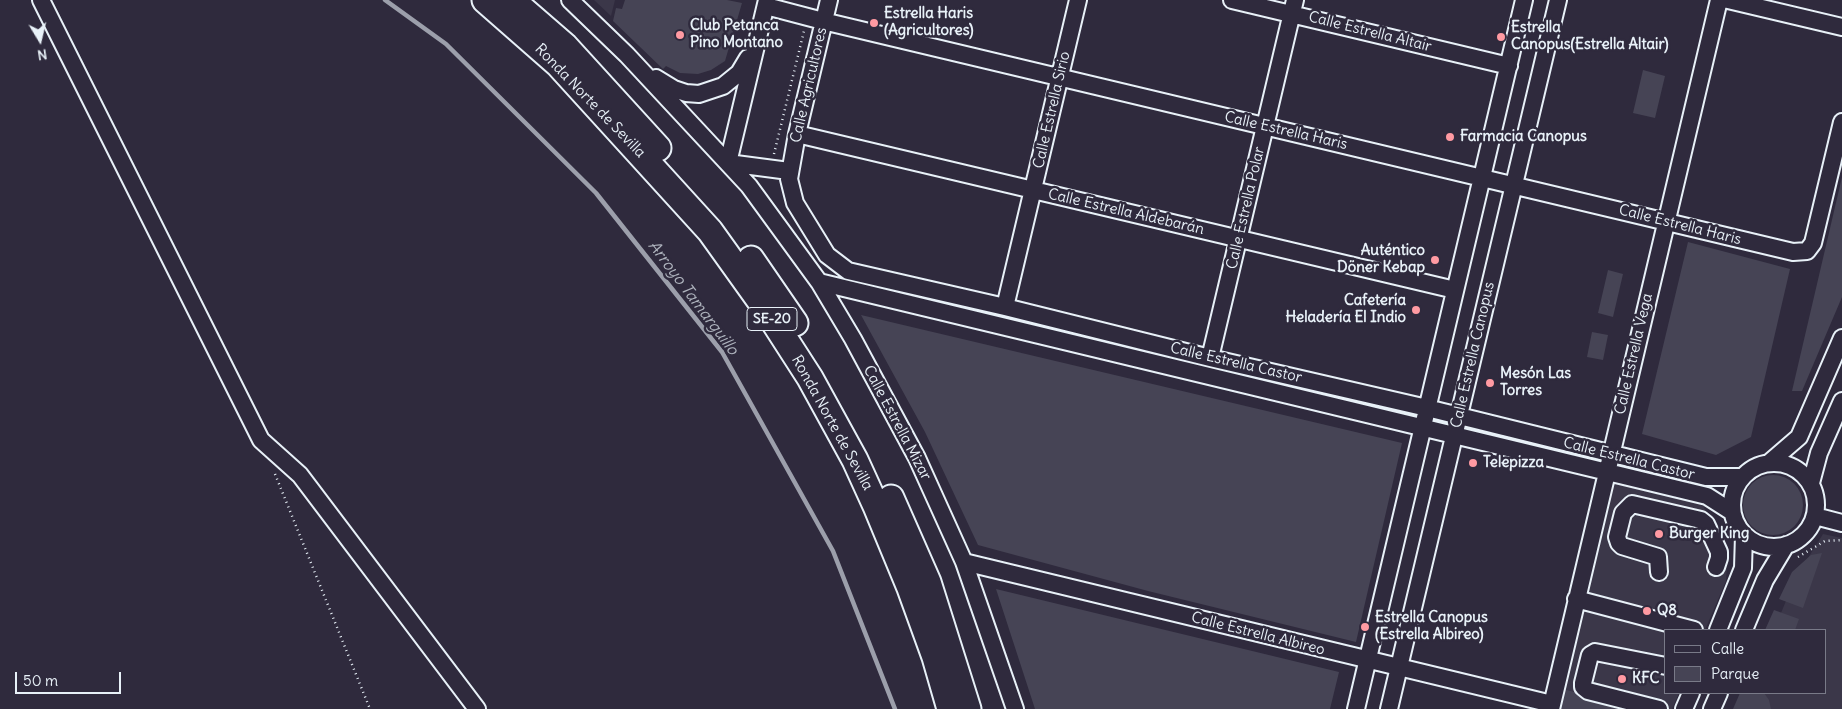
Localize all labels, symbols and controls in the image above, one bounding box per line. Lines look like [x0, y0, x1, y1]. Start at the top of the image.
place label: Estrella Haris (Agricultores) [884, 5, 974, 40]
street label: Calle Estrella Altair [1307, 8, 1433, 56]
north arrow [15, 15, 65, 65]
place label: Club Petanca Pino Montano [690, 17, 783, 52]
marker: Estrella Haris (Agricultores) [868, 17, 880, 29]
place label: Estrella Canopus(Estrella Altair) [1511, 19, 1669, 54]
street label: Calle Agricultores [787, 25, 831, 145]
marker: Club Petanca Pino Montano [674, 29, 686, 41]
marker: Estrella Canopus(Estrella Altair) [1495, 31, 1507, 43]
street label: Ronda Norte de Sevilla [531, 40, 649, 162]
text: N [36, 45, 49, 64]
street label: Calle Estrella Sirio [1030, 50, 1074, 170]
street label: Calle Estrella Haris [1223, 108, 1349, 154]
place label: Farmacia Canopus [1460, 128, 1587, 146]
marker: Farmacia Canopus [1444, 131, 1456, 143]
street label: Calle Estrella Polar [1223, 145, 1269, 271]
street label: Calle Estrella Aldebarán [1046, 185, 1206, 239]
street label: Calle Estrella Haris [1617, 201, 1743, 249]
water label: Arroyo Tamarguillo [644, 237, 742, 359]
place label: Auténtico Döner Kebap [1337, 242, 1425, 277]
marker: Auténtico Döner Kebap [1429, 254, 1441, 266]
street label: Calle Estrella Canopus [1447, 280, 1499, 430]
place label: Cafetería Heladería El Indio [1285, 292, 1406, 327]
street label: Calle Estrella Vega [1611, 292, 1657, 416]
marker: Cafetería Heladería El Indio [1410, 304, 1422, 316]
road number: SE-20 [747, 308, 797, 330]
street label: Calle Estrella Castor [1168, 339, 1304, 387]
street label: Ronda Norte de Sevilla [787, 352, 877, 494]
street label: Calle Estrella Mizar [859, 363, 935, 483]
place label: Mesón Las Torres [1500, 365, 1571, 400]
marker: Mesón Las Torres [1484, 377, 1496, 389]
street label: Calle Estrella Castor [1561, 434, 1697, 484]
place label: Telepizza [1483, 454, 1544, 472]
marker: Telepizza [1467, 457, 1479, 469]
place label: Burger King [1669, 525, 1749, 543]
marker: Burger King [1653, 528, 1665, 540]
place label: Q8 [1657, 602, 1677, 620]
marker: Q8 [1641, 605, 1653, 617]
street label: Calle Estrella Albireo [1189, 609, 1327, 659]
place label: Estrella Canopus (Estrella Albireo) [1375, 609, 1488, 644]
marker: Estrella Canopus (Estrella Albireo) [1359, 621, 1371, 633]
legend [1664, 629, 1827, 694]
text: Calle [1711, 639, 1744, 658]
scale bar [18, 662, 124, 694]
text: Parque [1711, 664, 1759, 683]
place label: KFC [1632, 670, 1659, 688]
text: 50 m [23, 671, 58, 690]
marker: KFC [1616, 673, 1628, 685]

